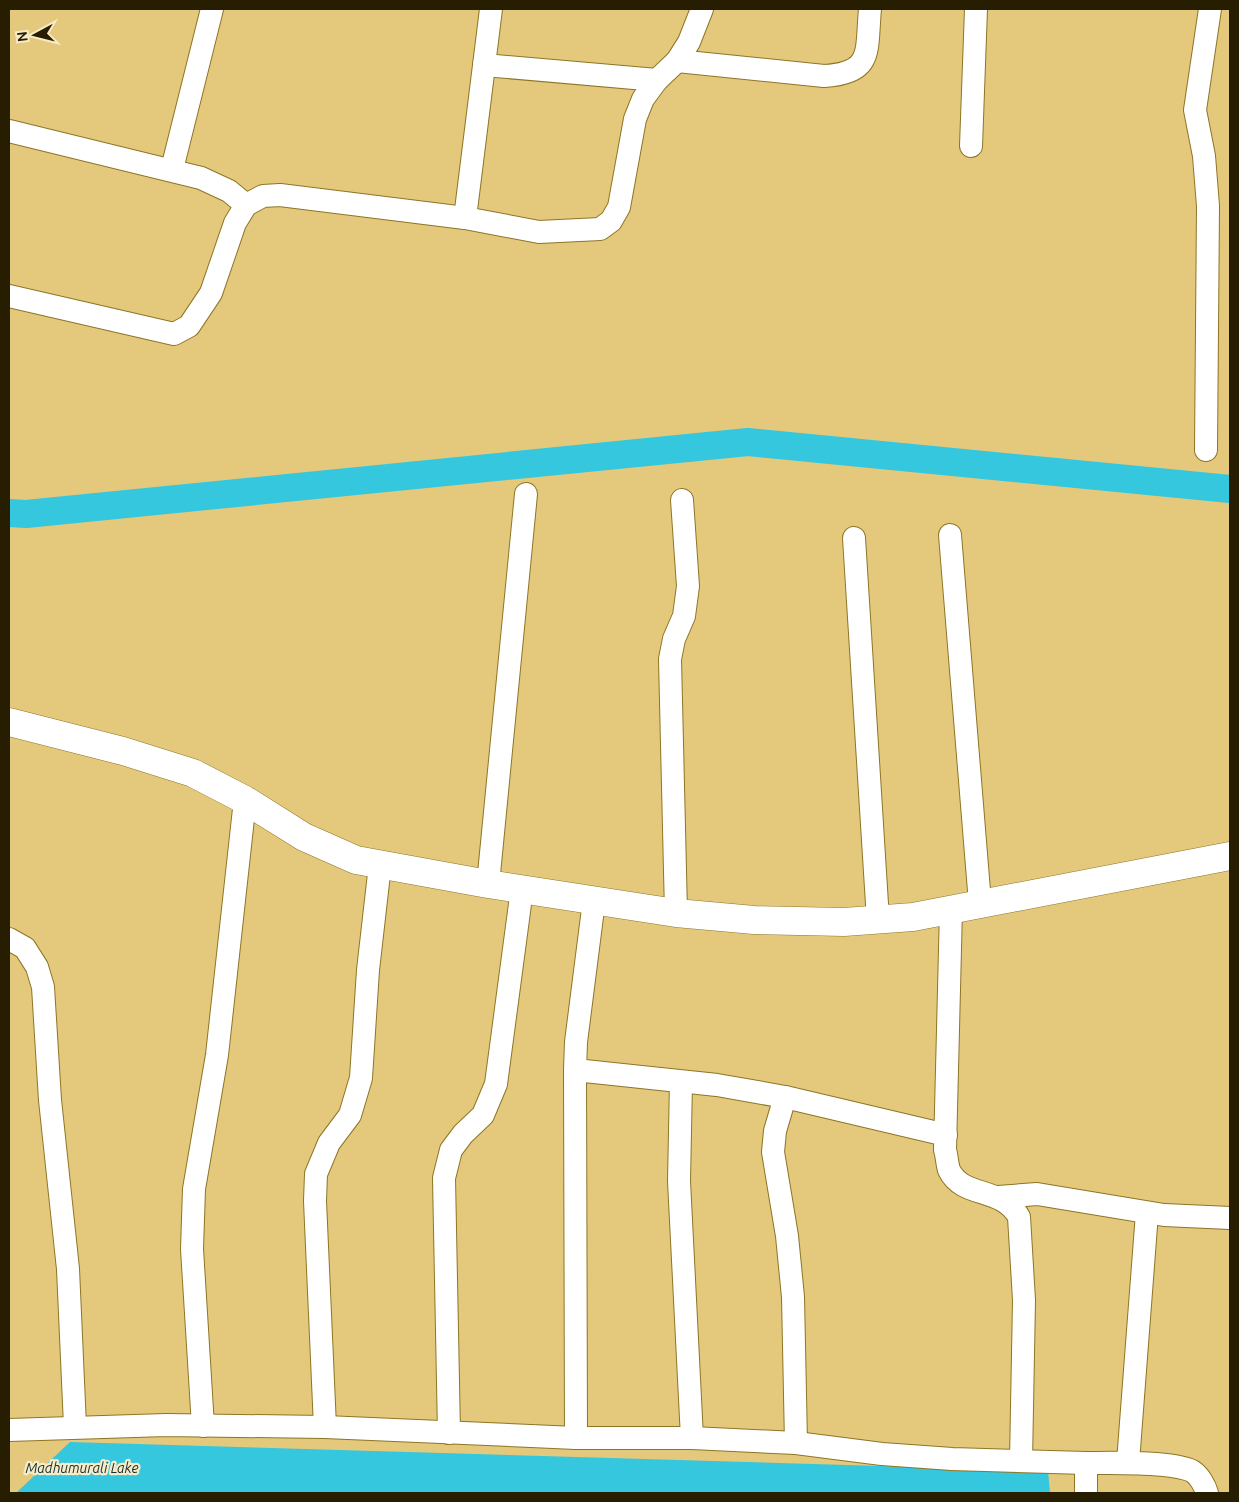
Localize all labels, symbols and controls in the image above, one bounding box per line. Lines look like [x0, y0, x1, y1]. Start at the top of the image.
north arrow [10, 10, 60, 60]
text: N [14, 30, 31, 43]
water label: Madhumurali Lake [25, 1460, 139, 1476]

